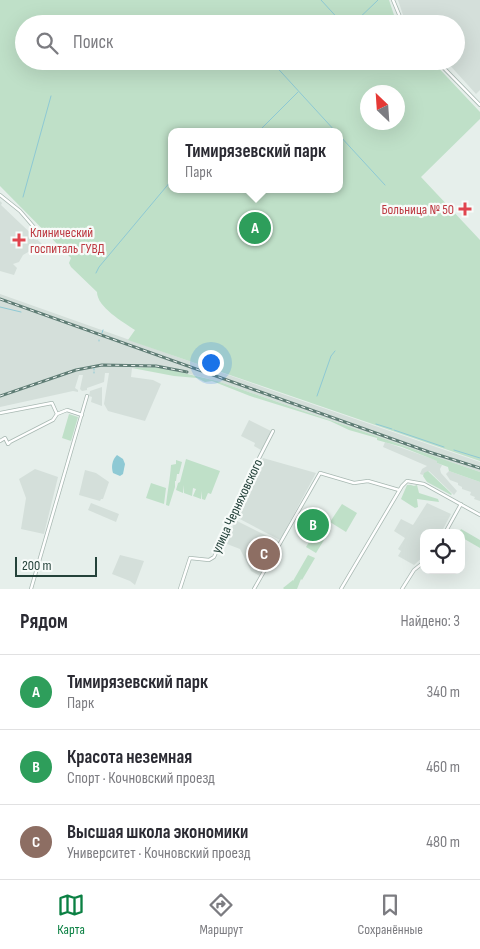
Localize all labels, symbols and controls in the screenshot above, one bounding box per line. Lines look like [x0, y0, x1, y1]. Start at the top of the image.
search box [15, 15, 465, 70]
icon: search [33, 29, 61, 57]
text: Поиск [73, 31, 113, 54]
north arrow [360, 85, 405, 130]
popup [168, 128, 343, 193]
text: Тимирязевский парк [185, 140, 326, 163]
text: Парк [185, 163, 212, 182]
place label: Больница № 50 [381, 201, 454, 218]
marker: Больница № 50 [458, 202, 472, 216]
pin: A [239, 209, 271, 247]
place label: Клинический госпиталь ГУВД [30, 224, 105, 257]
marker: Клинический госпиталь ГУВД [12, 233, 26, 247]
your location [198, 350, 224, 376]
street label: улица Черняховского [208, 456, 266, 556]
pin: B [297, 506, 329, 544]
map controls [420, 529, 465, 574]
button: locate [420, 529, 465, 574]
pin: C [248, 535, 280, 573]
scale bar [15, 554, 98, 577]
text: 200 m [22, 557, 51, 574]
text: Рядом [20, 609, 68, 634]
text: Найдено: 3 [400, 612, 460, 631]
text: Тимирязевский парк [67, 671, 208, 694]
text: A [32, 683, 40, 702]
text: 340 m [427, 683, 460, 702]
text: Парк [67, 694, 94, 713]
text: Красота неземная [67, 746, 192, 769]
text: B [32, 758, 40, 777]
text: 460 m [426, 758, 460, 777]
text: Спорт · Кочновский проезд [67, 769, 215, 788]
text: Высшая школа экономики [67, 821, 248, 844]
text: C [32, 833, 40, 852]
text: 480 m [426, 833, 460, 852]
text: Университет · Кочновский проезд [67, 844, 250, 863]
tab: Карта [57, 891, 85, 938]
tab: Маршрут [199, 891, 243, 938]
tab: Сохранённые [358, 891, 423, 938]

